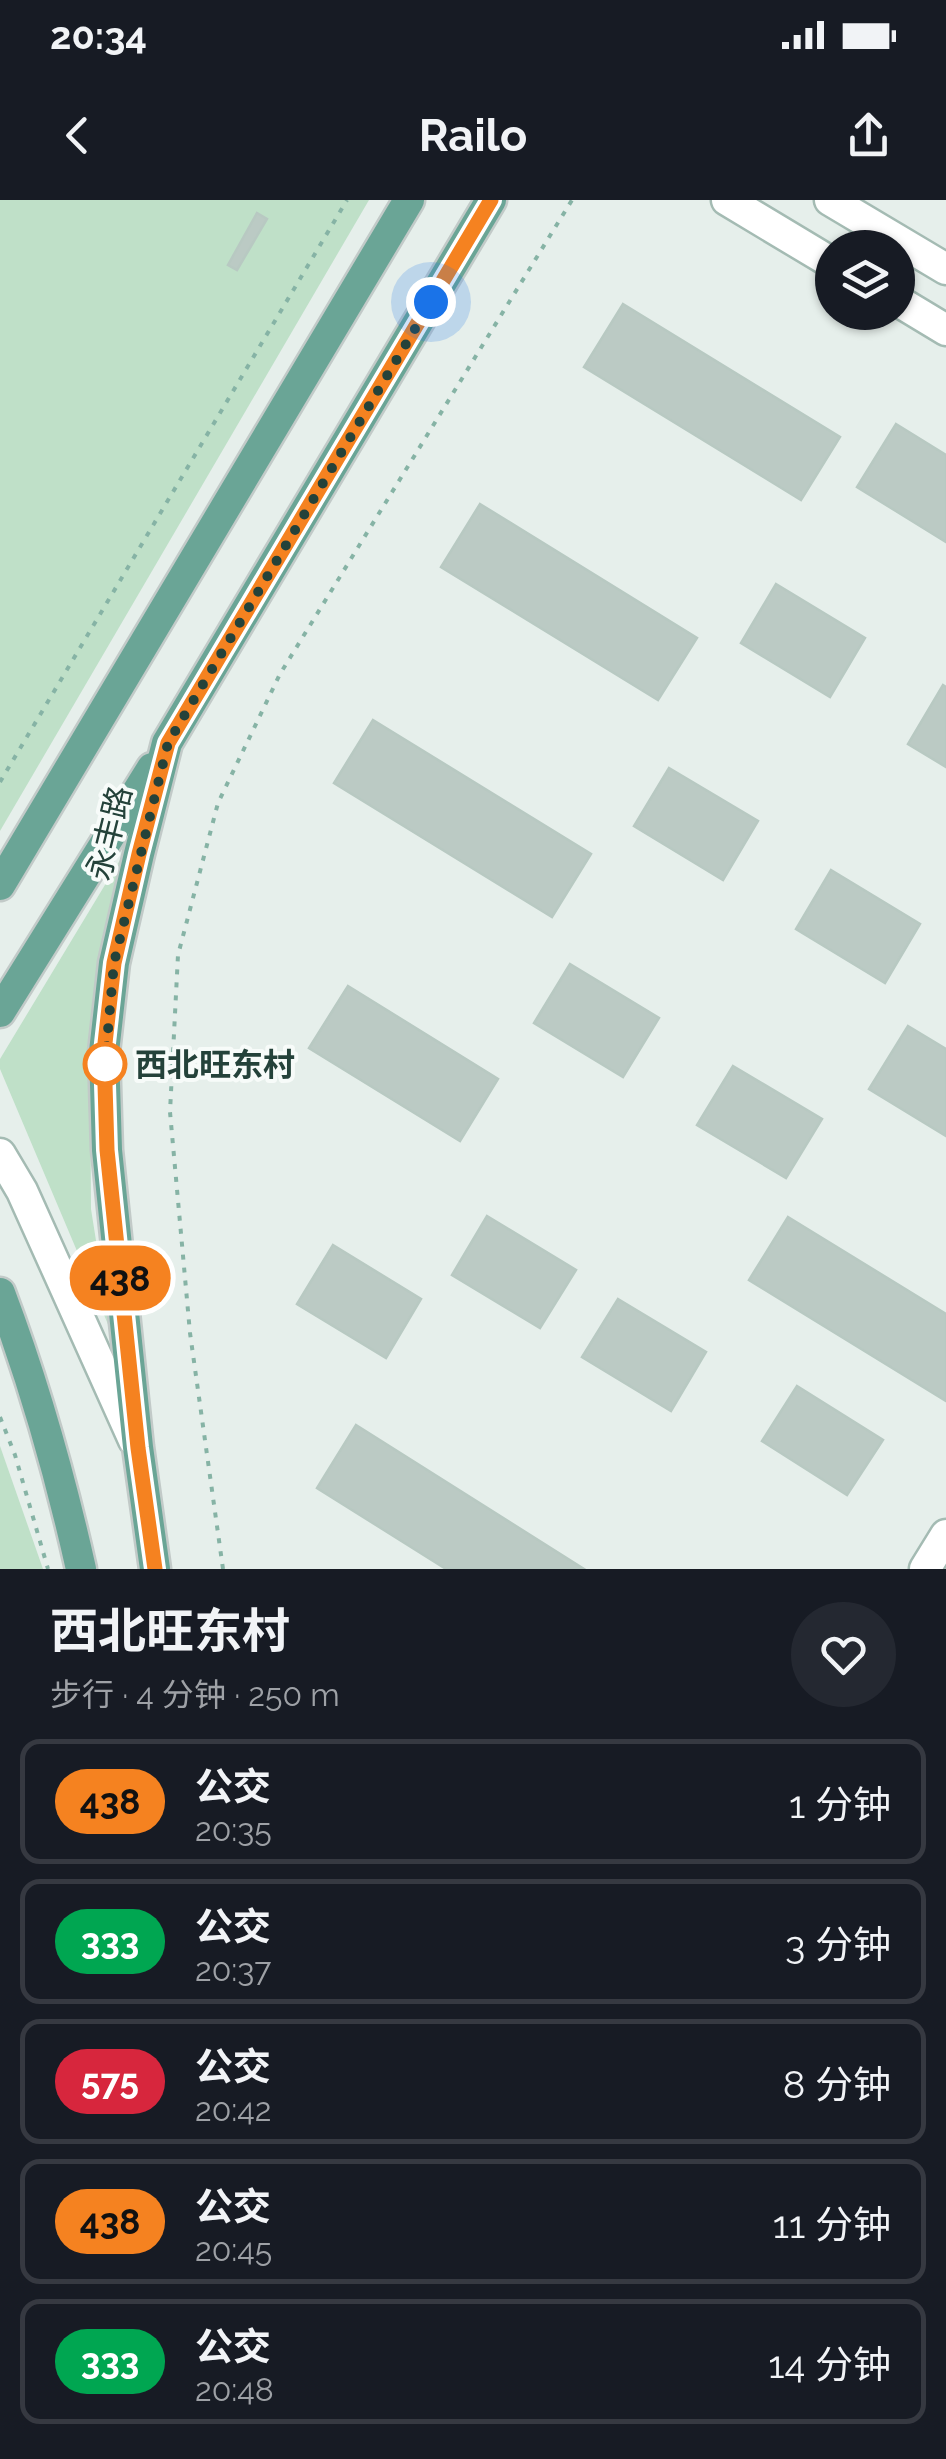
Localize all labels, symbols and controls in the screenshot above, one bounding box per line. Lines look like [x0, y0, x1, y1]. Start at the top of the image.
text: 20:34 [50, 13, 147, 58]
icon: back [50, 108, 105, 163]
icon: share [841, 108, 896, 163]
text: Railo [419, 109, 527, 162]
map controls [815, 230, 915, 330]
button: layers [815, 230, 915, 330]
your location [406, 277, 456, 327]
street label: 永丰路 [79, 782, 139, 884]
marker: 西北旺东村 [84, 1043, 126, 1085]
place label: 西北旺东村 [135, 1046, 295, 1083]
line badge: 438 [62, 1246, 178, 1310]
text: 438 [90, 1258, 150, 1299]
button: heart [791, 1602, 896, 1707]
text: 西北旺东村 [50, 1603, 290, 1659]
text: 步行 · 4 分钟 · 250 m [50, 1676, 340, 1713]
text: 公交 [195, 1764, 271, 1809]
text: 438 [80, 1781, 140, 1822]
text: 1 分钟 [789, 1782, 891, 1827]
text: 20:35 [195, 1811, 272, 1848]
text: 公交 [195, 1904, 271, 1949]
text: 333 [81, 1921, 139, 1962]
text: 3 分钟 [785, 1922, 891, 1967]
text: 20:37 [195, 1951, 271, 1988]
text: 公交 [195, 2044, 271, 2089]
text: 575 [81, 2061, 139, 2102]
text: 8 分钟 [783, 2062, 891, 2107]
text: 20:42 [195, 2091, 271, 2128]
text: 公交 [195, 2184, 271, 2229]
text: 438 [80, 2201, 140, 2242]
text: 11 分钟 [773, 2202, 891, 2247]
text: 20:45 [195, 2231, 272, 2268]
text: 公交 [195, 2324, 271, 2369]
text: 333 [81, 2341, 139, 2382]
text: 14 分钟 [768, 2342, 891, 2387]
text: 20:48 [195, 2371, 274, 2408]

